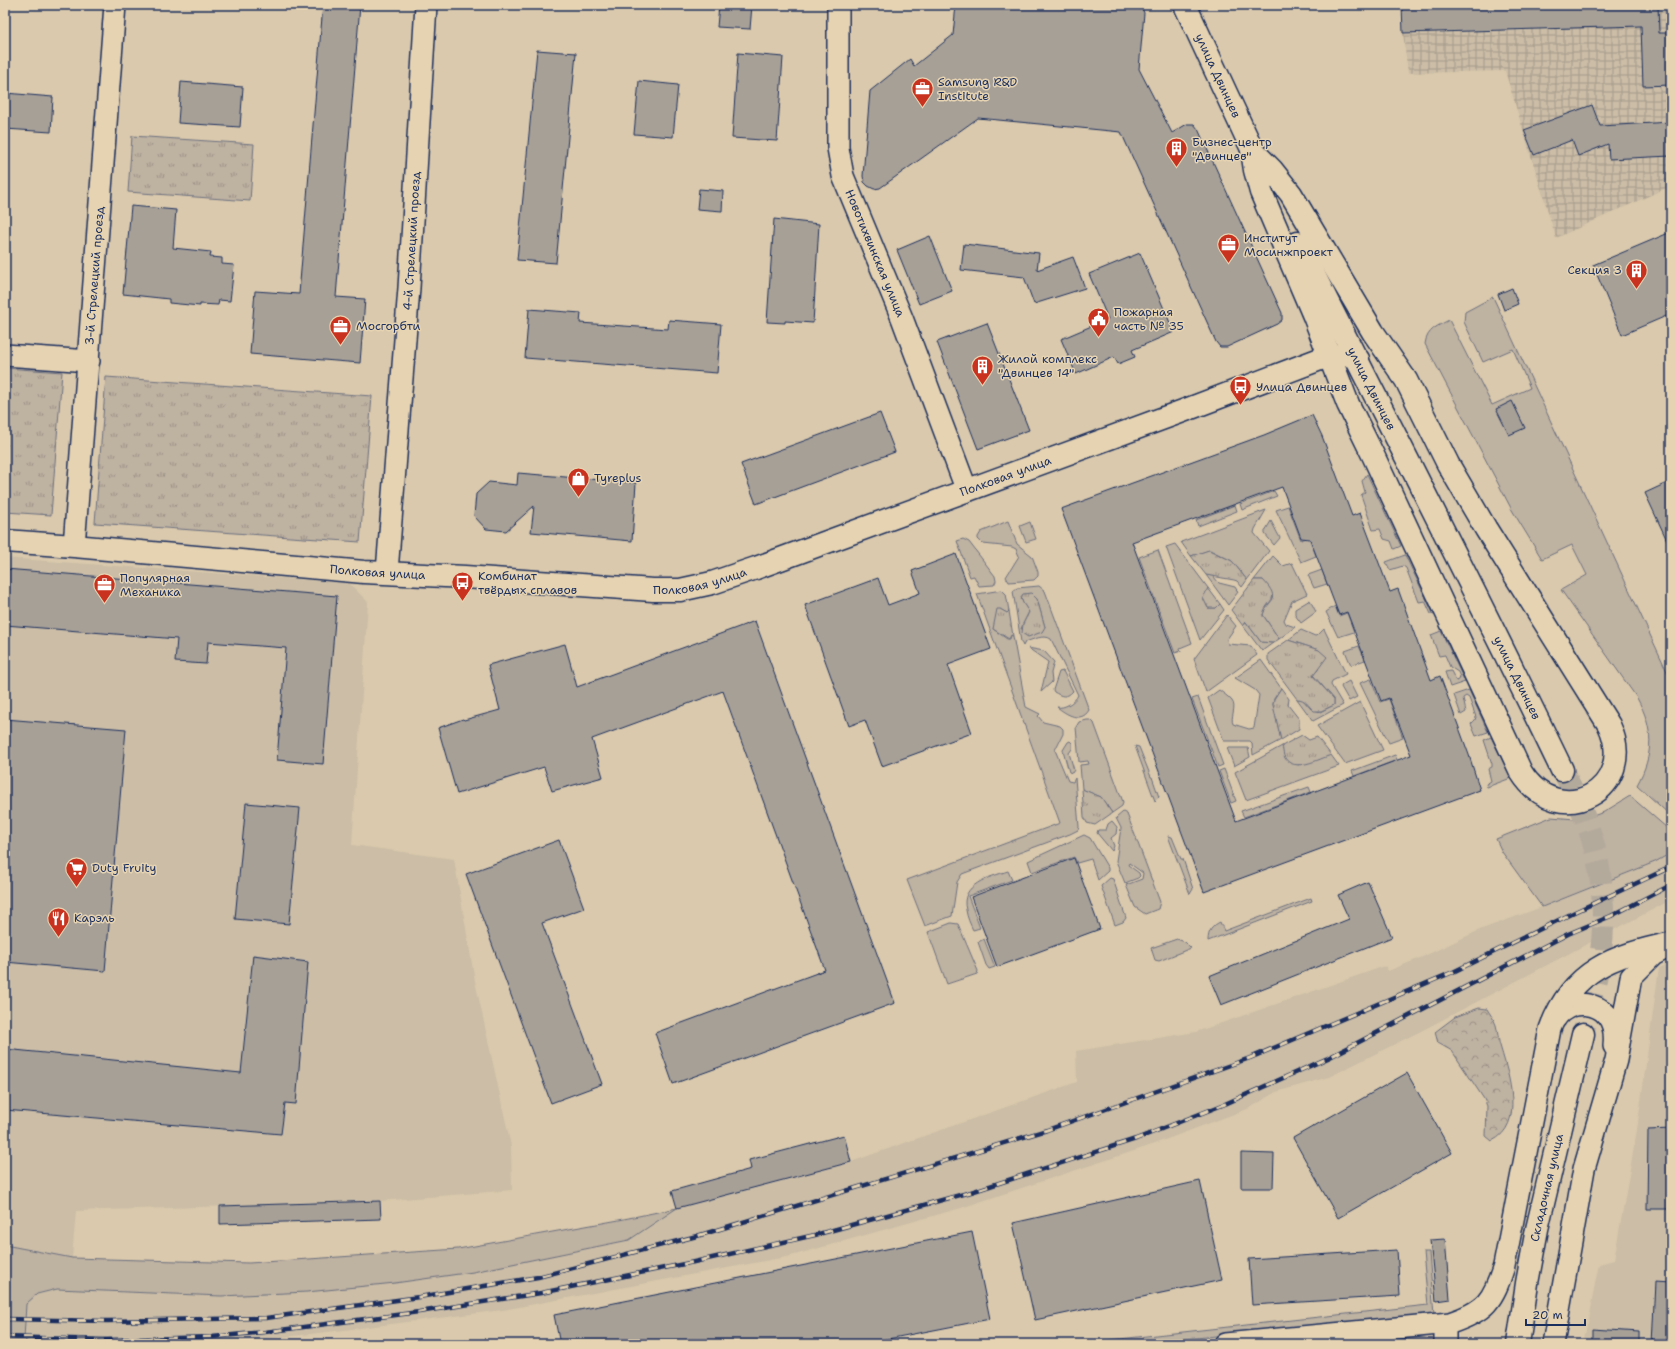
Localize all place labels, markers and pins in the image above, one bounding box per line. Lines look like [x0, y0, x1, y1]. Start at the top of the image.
place label: Samsung R&D Institute [938, 74, 1017, 104]
office icon: Samsung R&D Institute [909, 76, 935, 109]
place label: Бизнес-центр "Двинцев" [1192, 134, 1272, 164]
building icon: Бизнес-центр "Двинцев" [1164, 136, 1190, 169]
place label: Институт Мосинжпроект [1244, 230, 1334, 260]
office icon: Институт Мосинжпроект [1216, 232, 1242, 265]
building icon: Секция 3 [1624, 257, 1650, 290]
place label: Секция 3 [1567, 262, 1622, 278]
place label: Пожарная часть № 35 [1114, 304, 1184, 334]
public building icon: Пожарная часть № 35 [1086, 306, 1112, 339]
office icon: Мосгорбти [328, 313, 354, 346]
place label: Мосгорбти [356, 318, 420, 334]
place label: Жилой комплекс "Двинцев 14" [998, 351, 1097, 381]
building icon: Жилой комплекс "Двинцев 14" [970, 353, 996, 386]
bus stop icon: Улица Двинцев [1228, 374, 1254, 407]
place label: Улица Двинцев [1256, 379, 1347, 395]
shop icon: Tyreplus [565, 465, 591, 498]
place label: Tyreplus [594, 470, 642, 486]
place label: Комбинат твёрдых сплавов [478, 568, 577, 598]
place label: Популярная Механика [120, 570, 190, 600]
bus stop icon: Комбинат твёрдых сплавов [450, 570, 476, 603]
office icon: Популярная Механика [92, 572, 118, 605]
supermarket icon: Duty Fruity [63, 855, 89, 888]
place label: Duty Fruity [92, 860, 156, 876]
restaurant icon: Карэль [46, 905, 72, 938]
place label: Карэль [74, 910, 115, 926]

